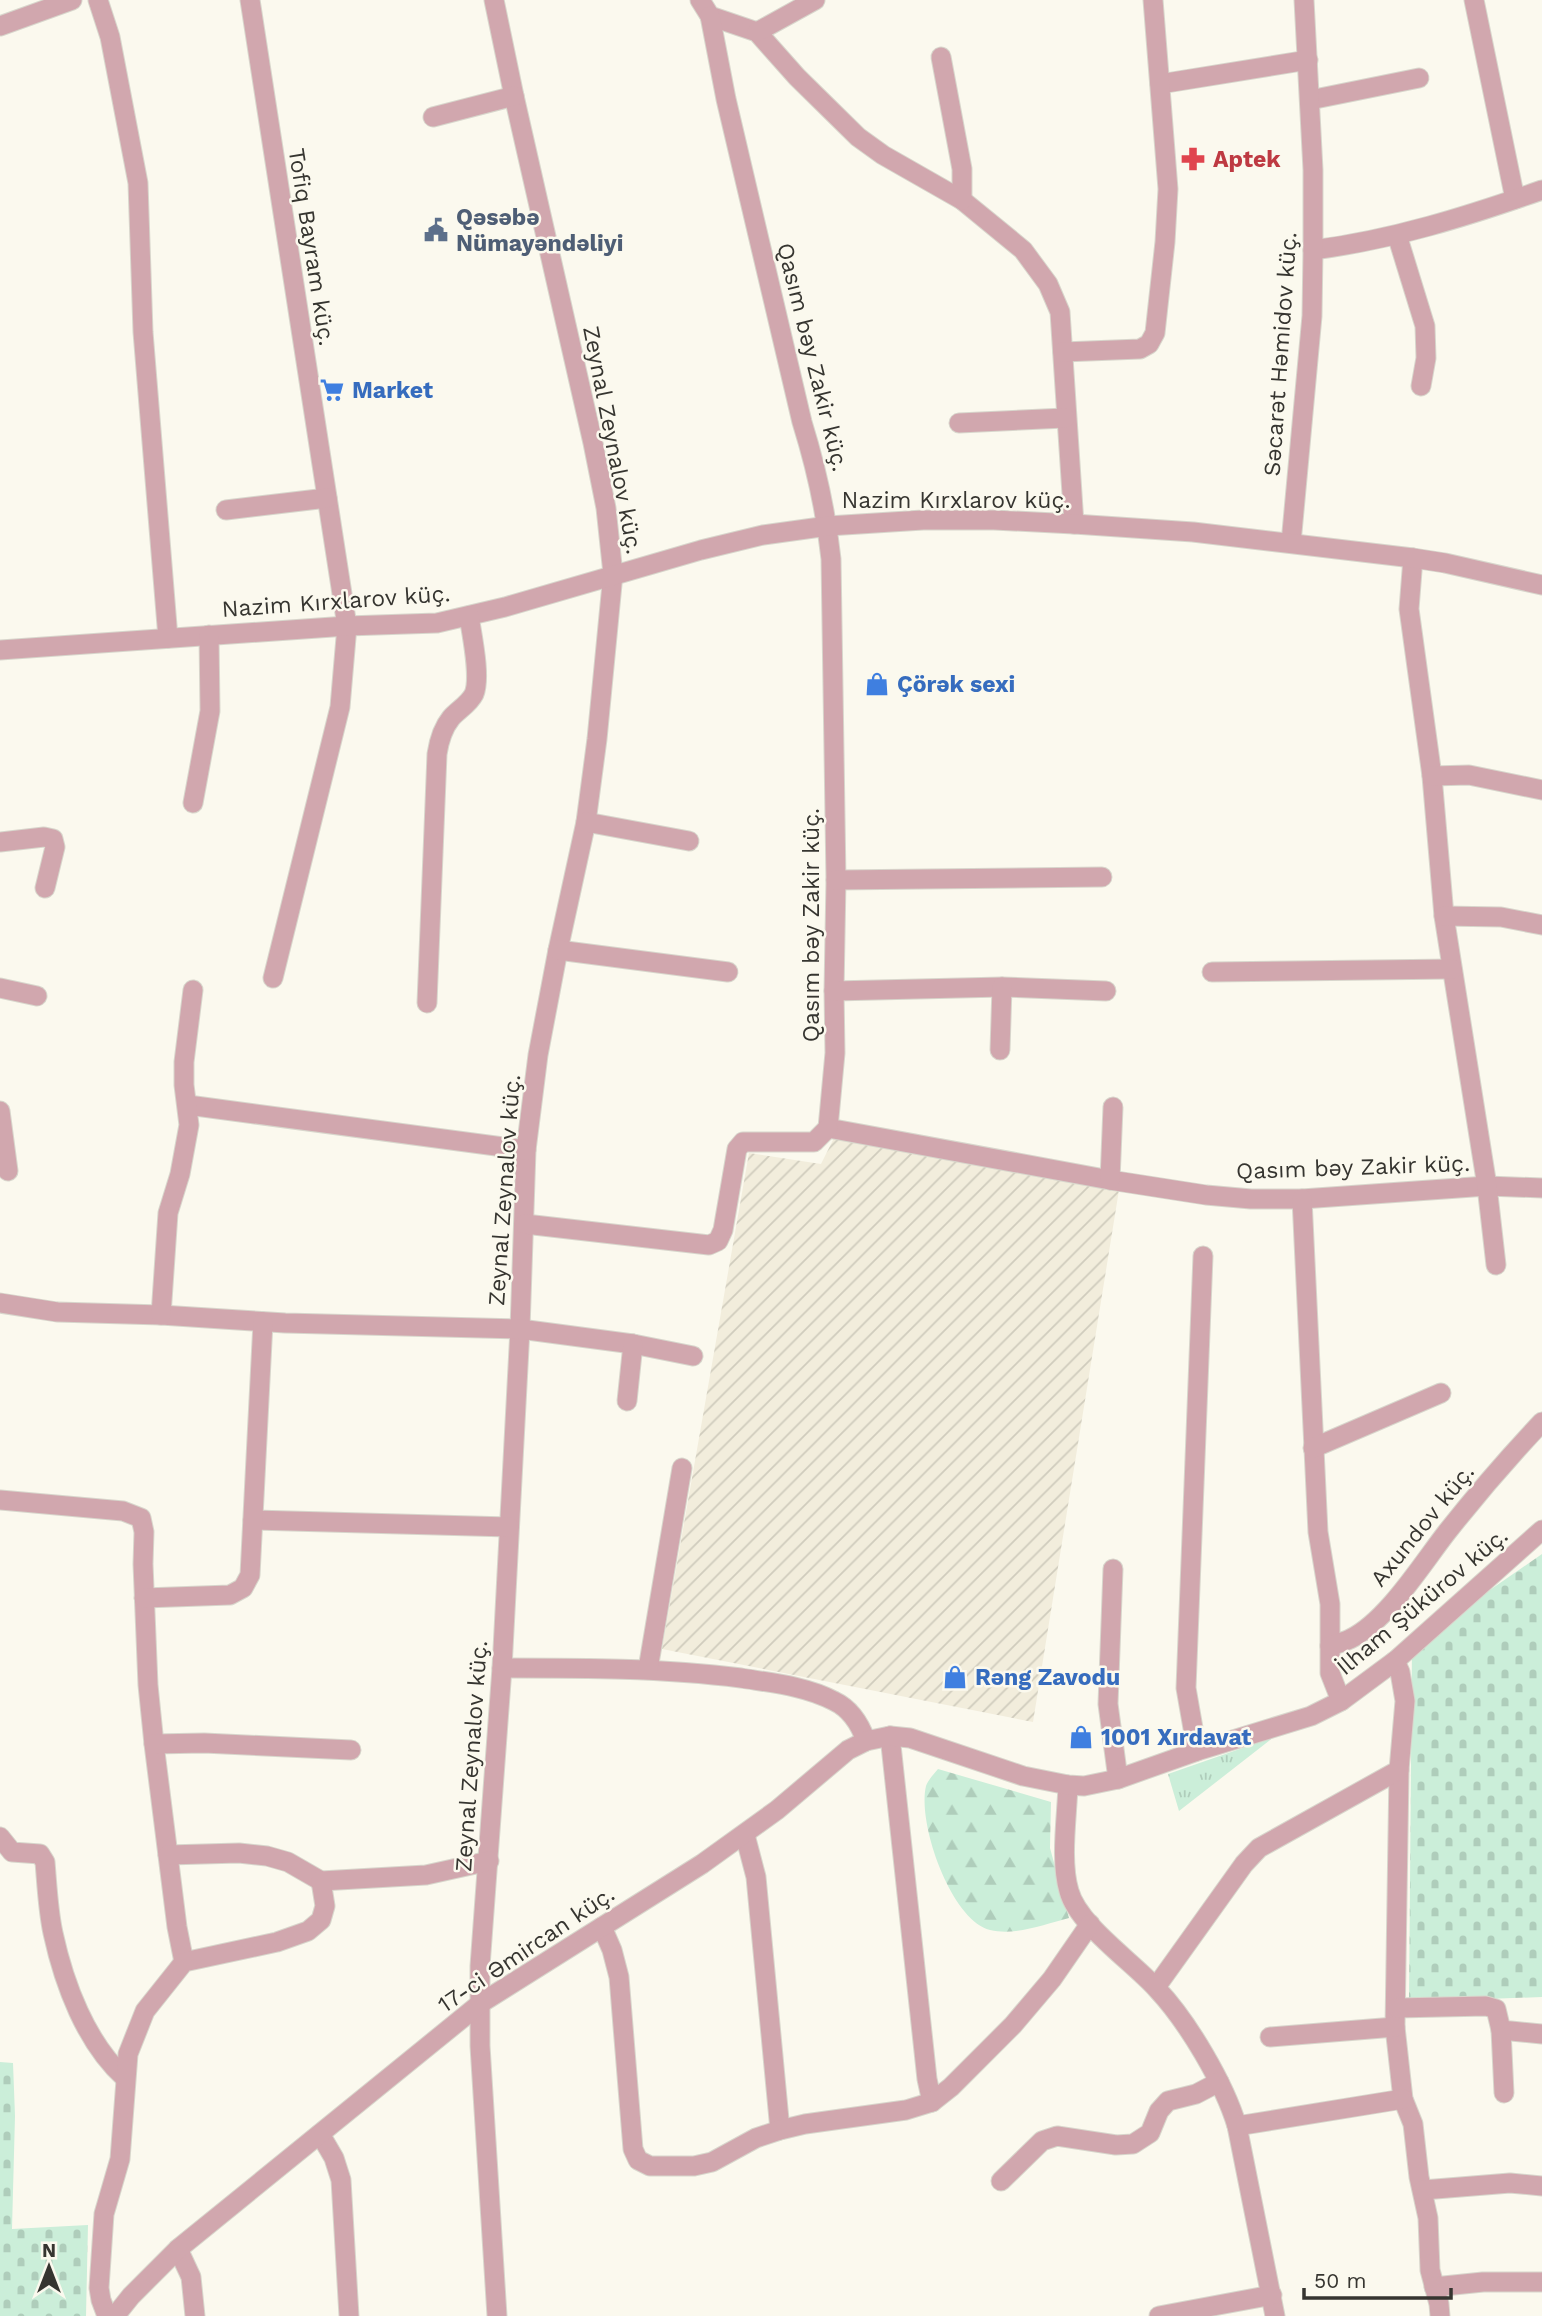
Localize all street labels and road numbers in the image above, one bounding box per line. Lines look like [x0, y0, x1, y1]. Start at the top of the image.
street label: Tofiq Bayram küç. [283, 146, 340, 348]
street label: Səcarət Həmidov küç. [1258, 231, 1303, 477]
street label: Qasım bəy Zakir küç. [771, 240, 854, 474]
street label: Zeynal Zeynalov küç. [577, 324, 648, 557]
street label: Nazim Kırxlarov küç. [841, 487, 1071, 514]
street label: Nazim Kırxlarov küç. [221, 580, 451, 623]
street label: Qasım bəy Zakir küç. [798, 808, 825, 1042]
street label: Zeynal Zeynalov küç. [483, 1073, 526, 1307]
street label: Qasım bəy Zakir küç. [1235, 1150, 1471, 1185]
street label: Axundov küç. [1365, 1459, 1480, 1592]
street label: İlham Şükürov küç. [1331, 1522, 1513, 1681]
street label: Zeynal Zeynalov küç. [450, 1639, 493, 1873]
street label: 17-ci Əmircan küç. [433, 1880, 620, 2018]

